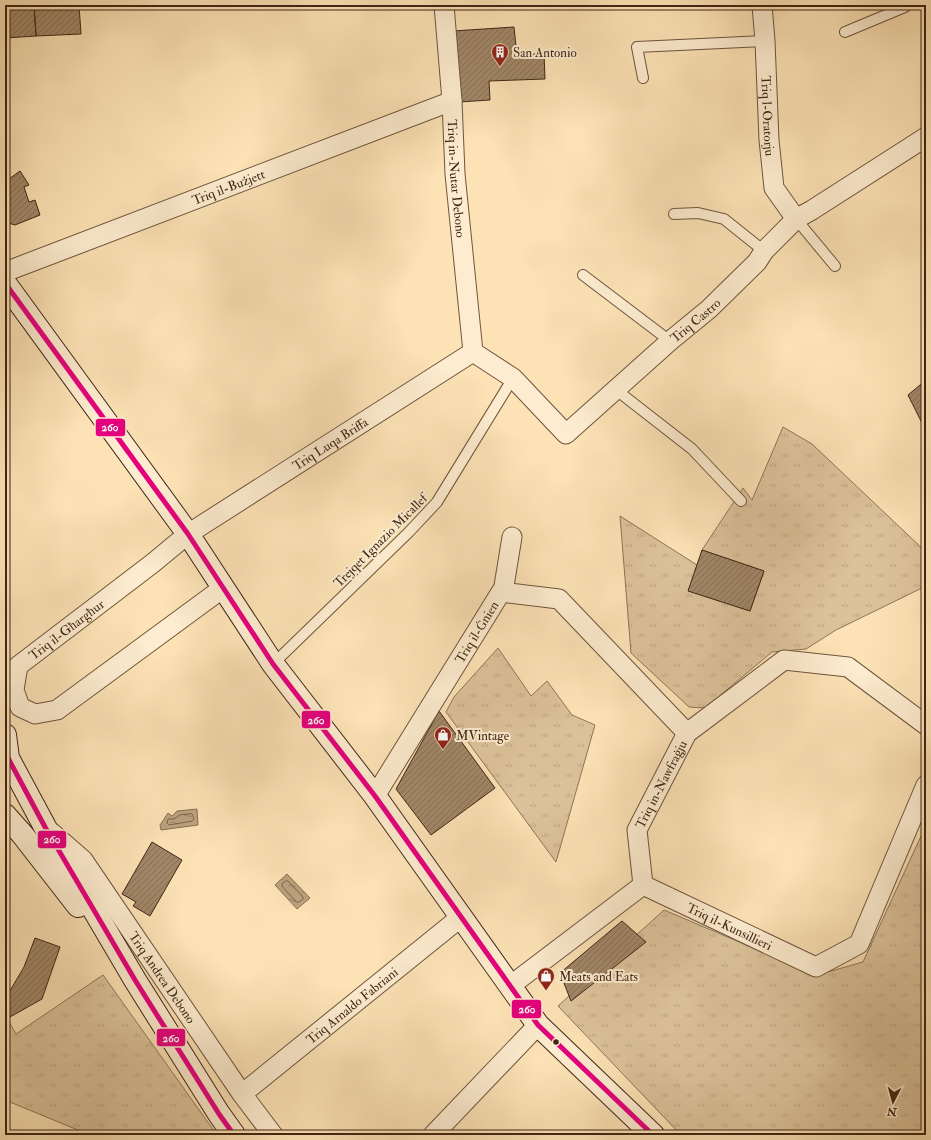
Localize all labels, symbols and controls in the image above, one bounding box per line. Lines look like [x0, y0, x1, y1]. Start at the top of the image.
building icon: San Antonio [490, 42, 510, 67]
place label: San Antonio [513, 45, 577, 61]
street label: Triq l-Oratorju [757, 75, 778, 157]
street label: Triq in-Nutar Debono [444, 119, 468, 238]
street label: Triq il-Bużjett [190, 166, 267, 209]
street label: Triq Castro [667, 295, 724, 346]
street label: Triq Luqa Briffa [290, 414, 372, 474]
line badge: 260 [95, 418, 126, 437]
text: 260 [102, 421, 119, 434]
street label: Trejqet Ignazio Micallef [331, 489, 432, 591]
street label: Triq il-Għargħur [26, 596, 108, 664]
street label: Triq il-Ġnien [452, 598, 503, 666]
line badge: 260 [301, 710, 331, 729]
text: 260 [308, 714, 325, 727]
shop icon: MVintage [433, 725, 453, 750]
place label: MVintage [456, 728, 510, 744]
street label: Triq in-Nawfraġju [632, 738, 691, 831]
line badge: 260 [37, 830, 67, 849]
text: 260 [44, 833, 61, 846]
street label: Triq il-Kunsillieri [684, 900, 775, 954]
street label: Triq Andrea Debono [125, 929, 199, 1027]
street label: Triq Arnaldo Fabriani [303, 964, 402, 1048]
shop icon: Meats and Eats [536, 966, 556, 991]
place label: Meats and Eats [559, 969, 639, 985]
line badge: 260 [511, 999, 542, 1019]
text: 260 [519, 1003, 536, 1016]
line badge: 260 [156, 1028, 186, 1047]
text: 260 [163, 1032, 180, 1045]
unlabelled marker [551, 1037, 561, 1047]
north arrow [873, 1082, 913, 1122]
text: N [885, 1104, 899, 1119]

